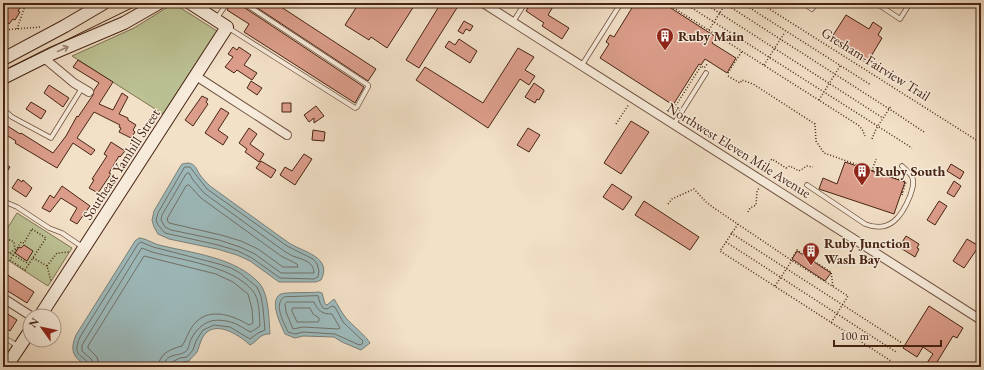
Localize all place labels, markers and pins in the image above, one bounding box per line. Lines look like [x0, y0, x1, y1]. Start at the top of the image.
building icon: Ruby Main [655, 26, 675, 51]
place label: Ruby Main [678, 27, 744, 45]
building icon: Ruby South [852, 161, 872, 186]
place label: Ruby South [875, 162, 946, 180]
place label: Ruby Junction Wash Bay [824, 234, 910, 268]
building icon: Ruby Junction Wash Bay [801, 241, 821, 266]

